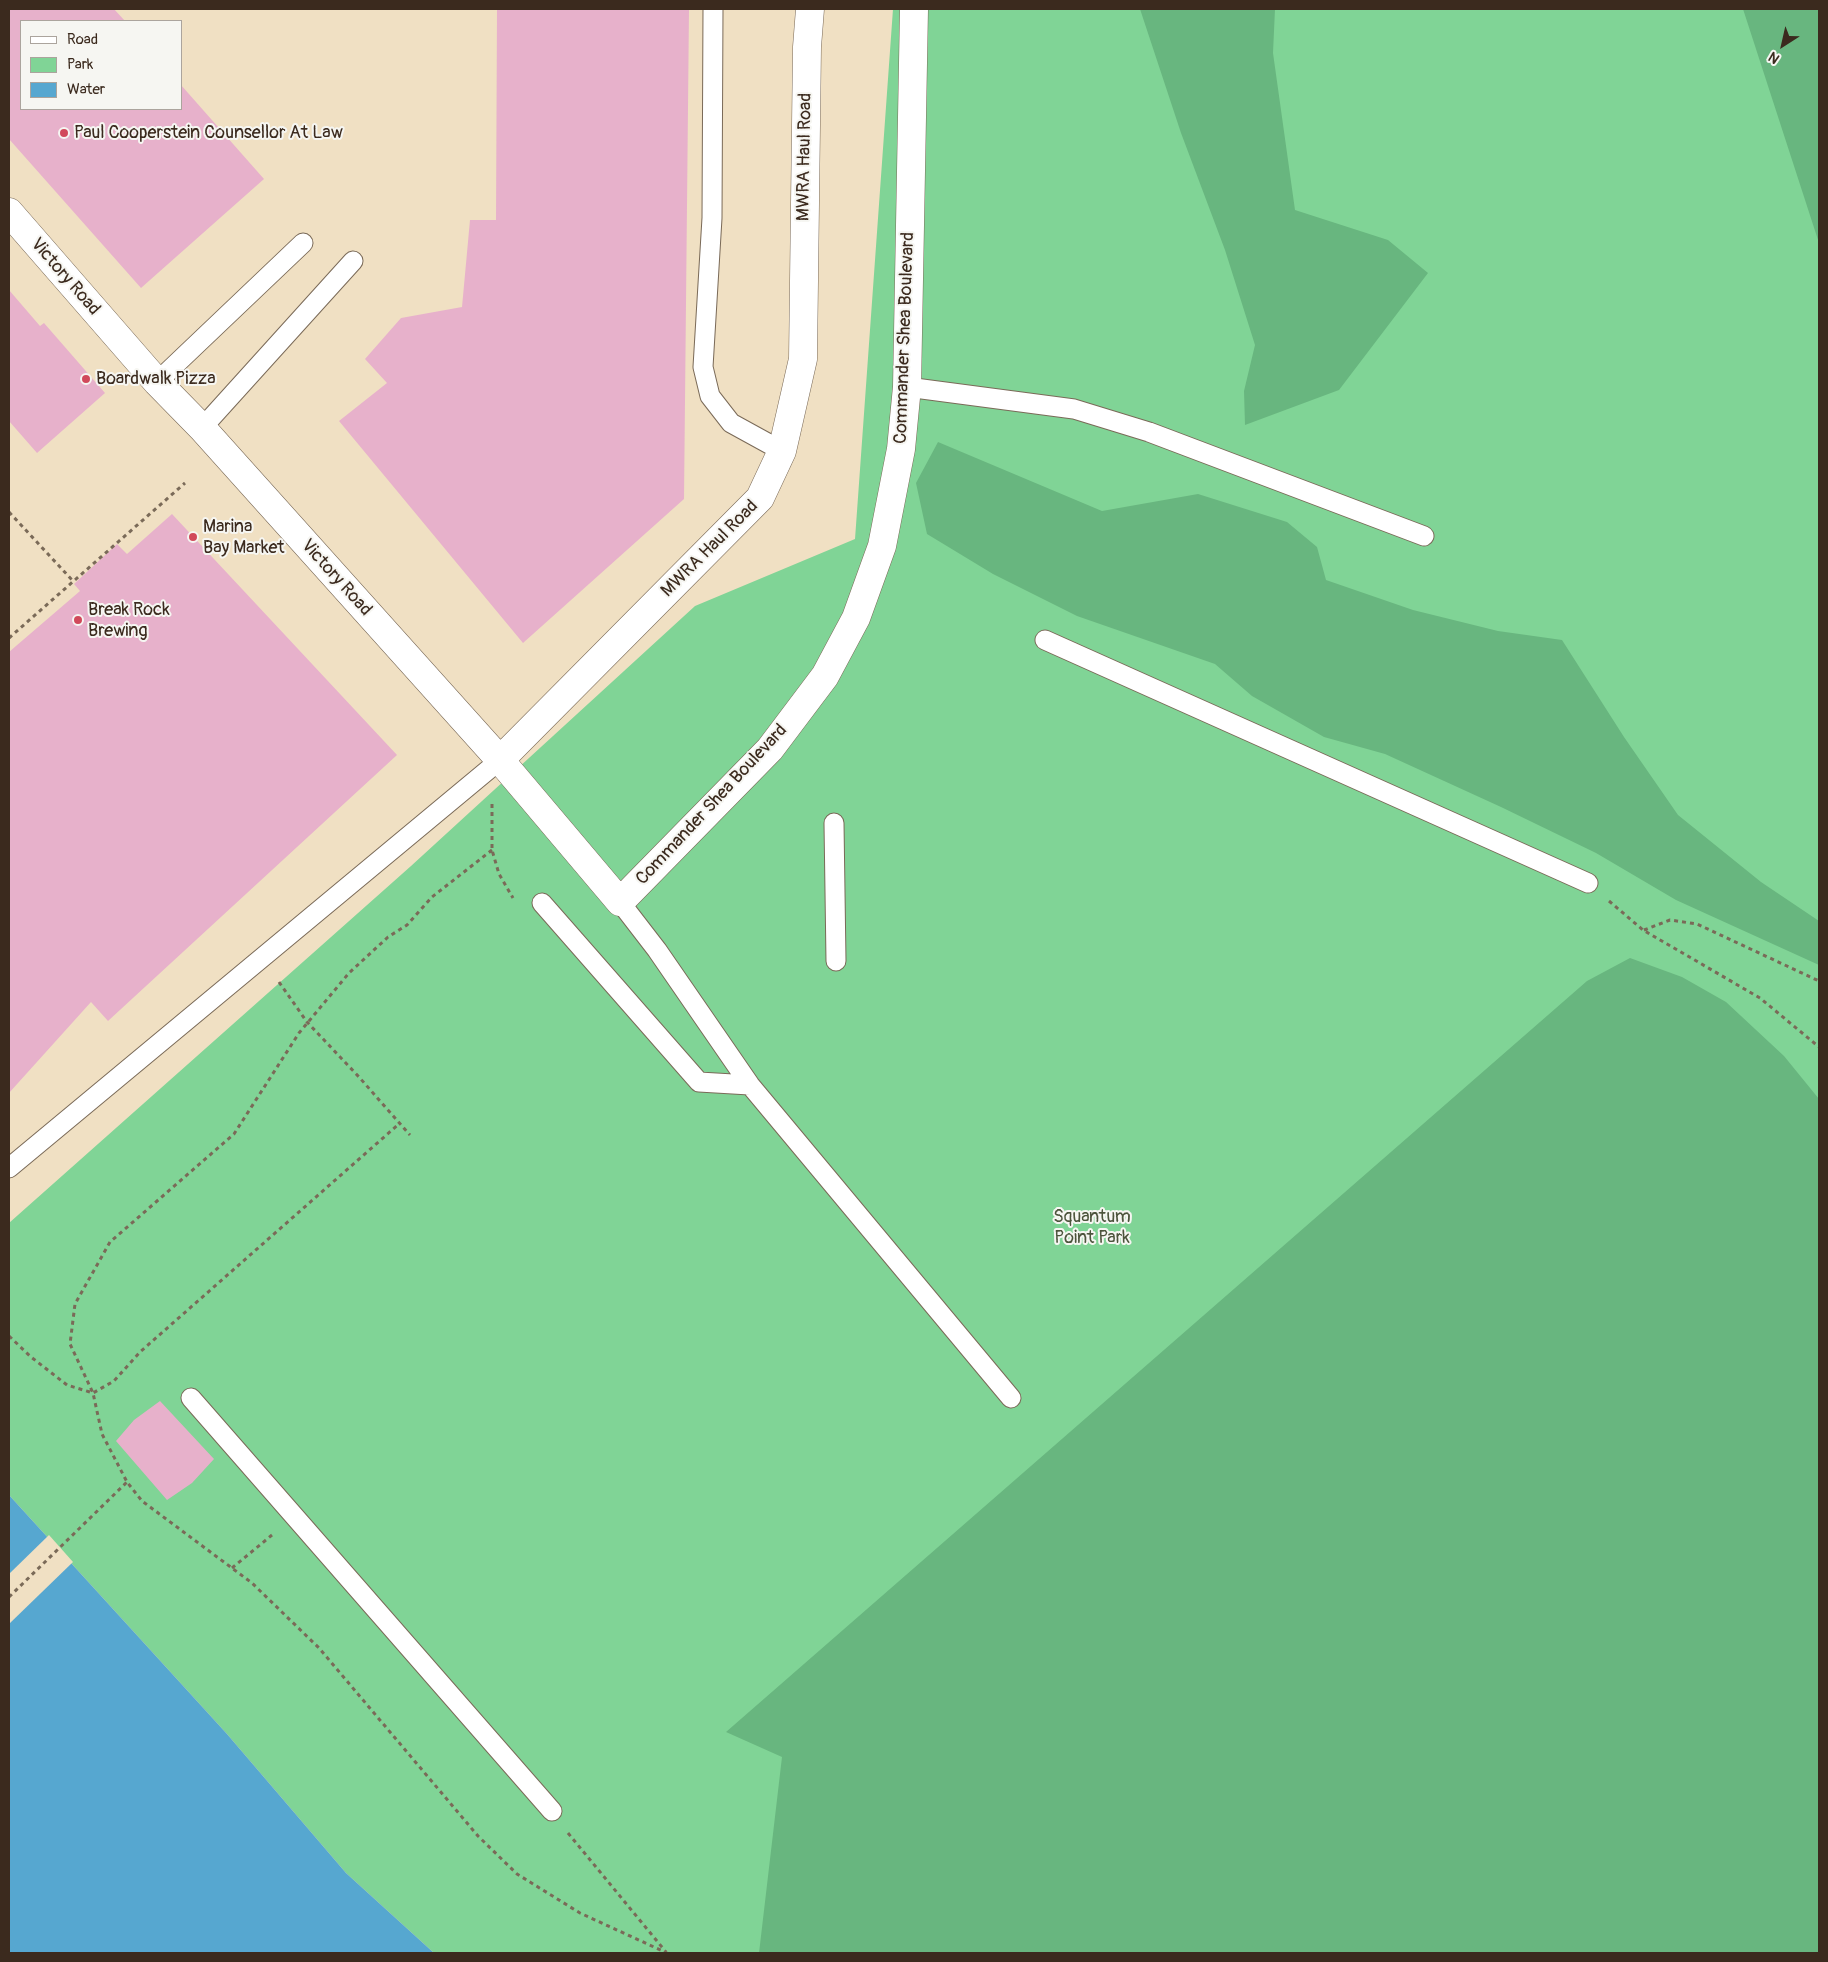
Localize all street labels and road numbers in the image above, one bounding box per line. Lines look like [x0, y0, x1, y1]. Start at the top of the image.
street label: MWRA Haul Road [793, 93, 817, 221]
street label: Commander Shea Boulevard [891, 232, 919, 444]
street label: Victory Road [26, 234, 104, 320]
street label: MWRA Haul Road [657, 496, 763, 602]
street label: Victory Road [296, 535, 376, 621]
street label: Commander Shea Boulevard [632, 720, 792, 890]

